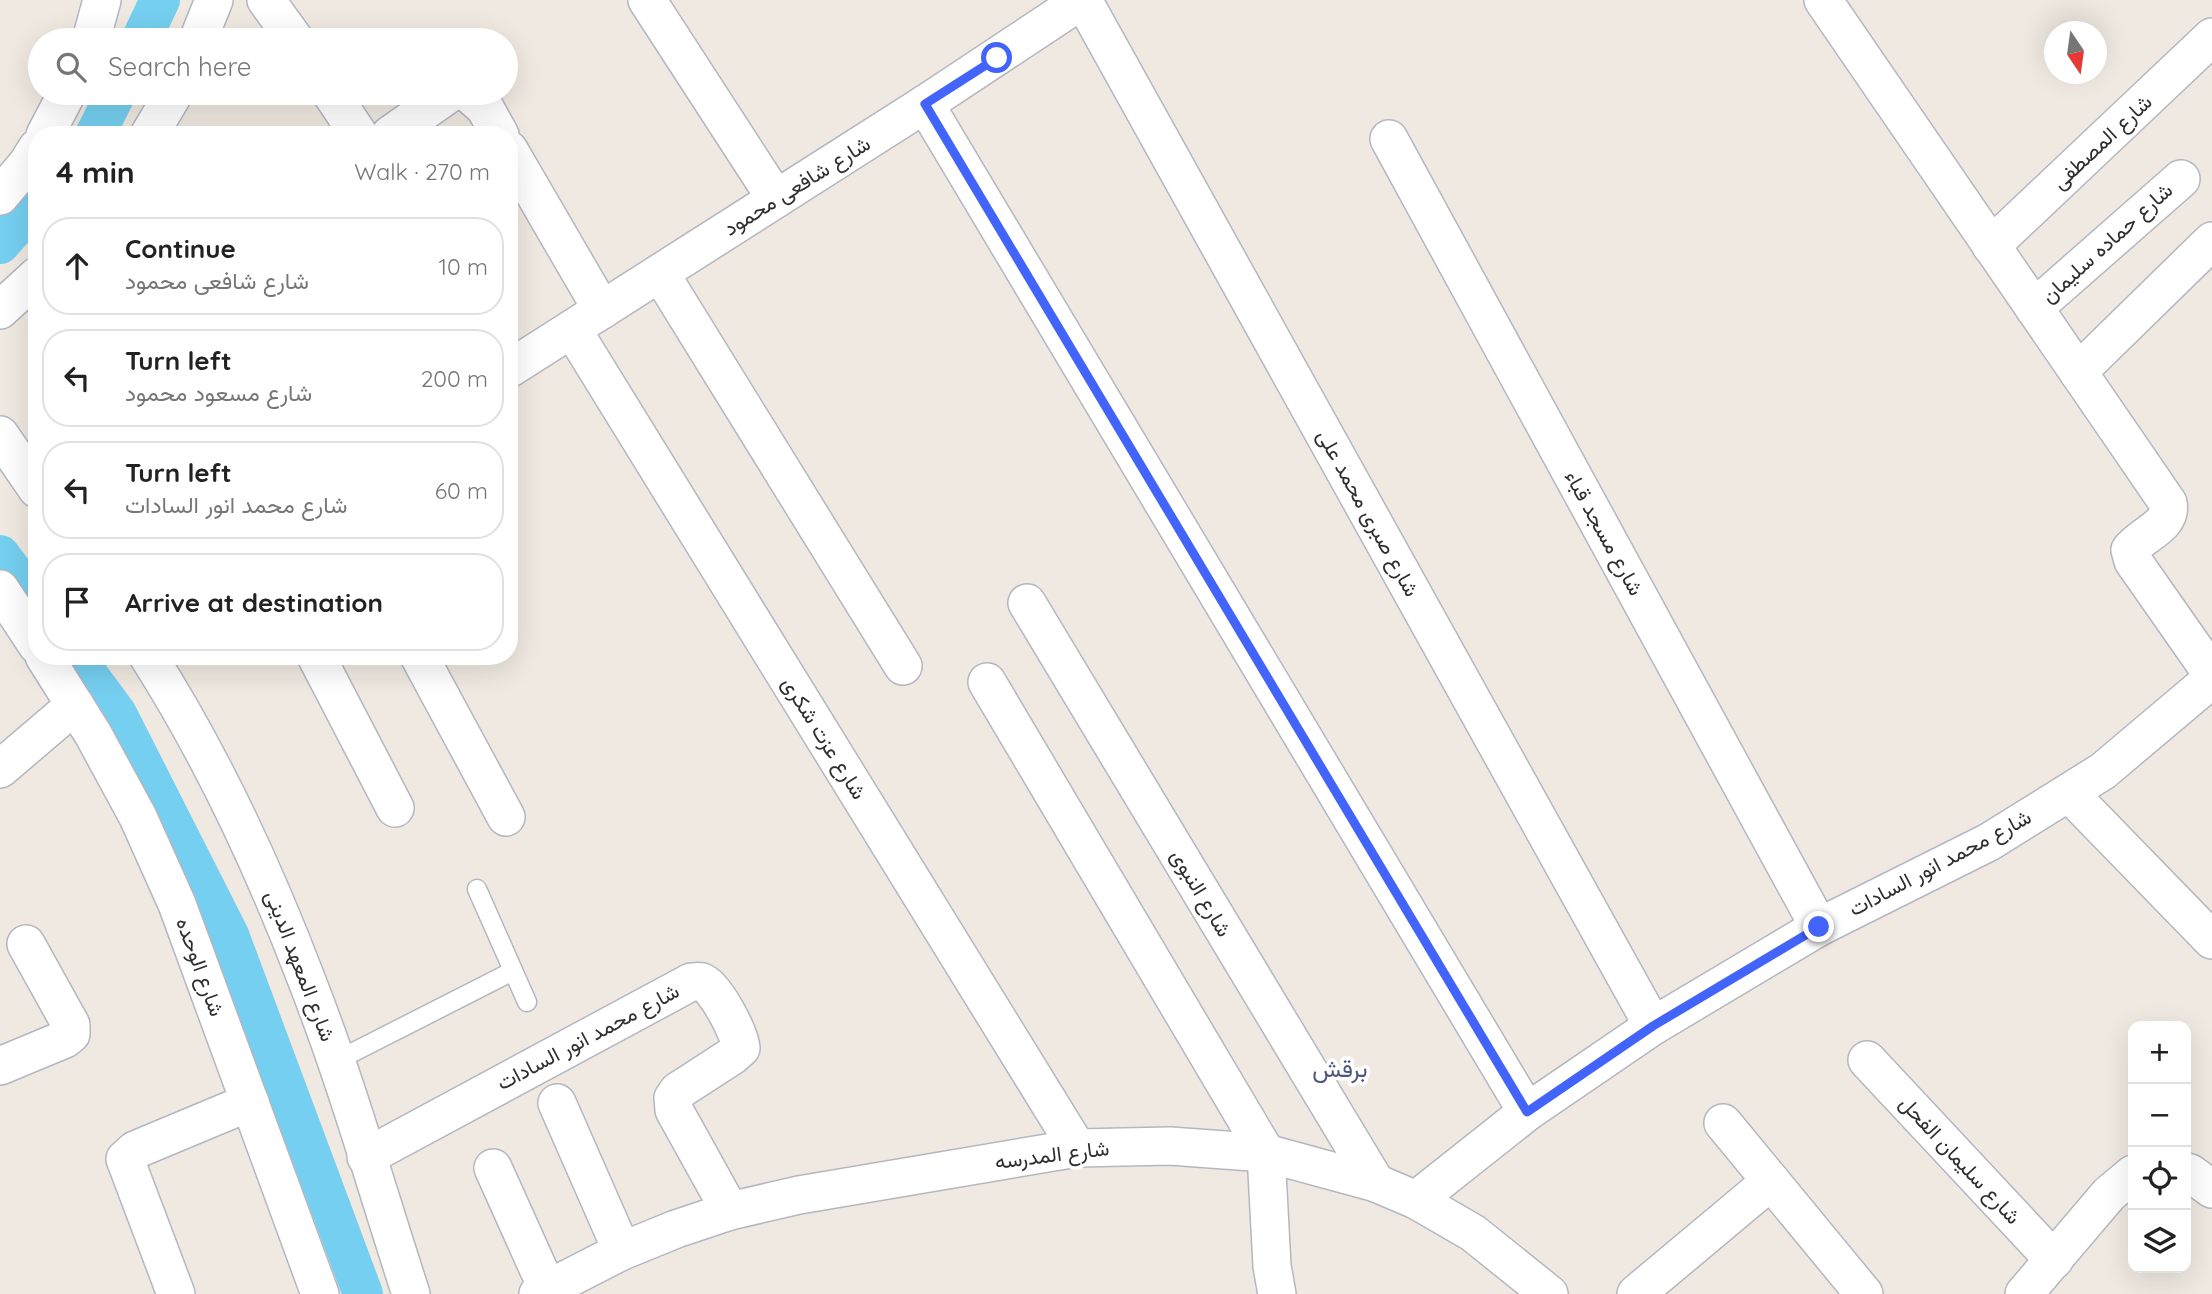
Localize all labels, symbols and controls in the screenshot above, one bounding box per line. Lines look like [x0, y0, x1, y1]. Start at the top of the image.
north arrow [2044, 21, 2107, 84]
search box [28, 28, 518, 105]
route start [981, 42, 1012, 73]
icon: search [52, 48, 90, 86]
text: Search here [108, 50, 252, 83]
street label: شارع المصطفى [2046, 88, 2158, 196]
street label: شارع شافعى محمود [718, 130, 876, 242]
text: 4 min [56, 153, 135, 191]
text: Walk · 270 m [354, 157, 490, 186]
street label: شارع حماده سليمان [2035, 176, 2179, 310]
text: Continue [125, 232, 236, 265]
icon: ahead [58, 247, 96, 285]
text: 10 m [439, 252, 488, 281]
text: شارع شافعى محمود [125, 266, 309, 295]
text: Turn left [125, 344, 232, 377]
icon: left [58, 359, 96, 397]
text: 200 m [421, 364, 488, 393]
text: شارع مسعود محمود [125, 378, 312, 407]
street label: شارع صبرى محمد على [1310, 424, 1426, 602]
text: Turn left [125, 456, 232, 489]
street label: شارع مسجد قباء [1558, 465, 1650, 601]
icon: left [58, 471, 96, 509]
text: 60 m [435, 476, 488, 505]
text: شارع محمد انور السادات [125, 490, 347, 519]
icon: arrive [58, 583, 96, 621]
text: Arrive at destination [125, 586, 383, 619]
street label: شارع عزت شكرى [775, 671, 873, 805]
street label: شارع محمد انور السادات [1844, 803, 2036, 923]
street label: شارع النبوى [1164, 844, 1238, 942]
street label: شارع المعهد الدينى [258, 886, 342, 1046]
route end [1803, 911, 1834, 942]
street label: شارع الوحده [169, 914, 231, 1020]
street label: شارع محمد انور السادات [492, 977, 684, 1097]
map controls [2128, 1021, 2191, 1273]
button: + [2128, 1021, 2191, 1084]
district label: برقش [1312, 1053, 1368, 1084]
button: − [2128, 1084, 2191, 1147]
street label: شارع سليمان الفحل [1893, 1090, 2027, 1230]
street label: شارع المدرسه [993, 1134, 1111, 1176]
button: locate [2128, 1147, 2191, 1210]
button: layers [2128, 1210, 2191, 1273]

